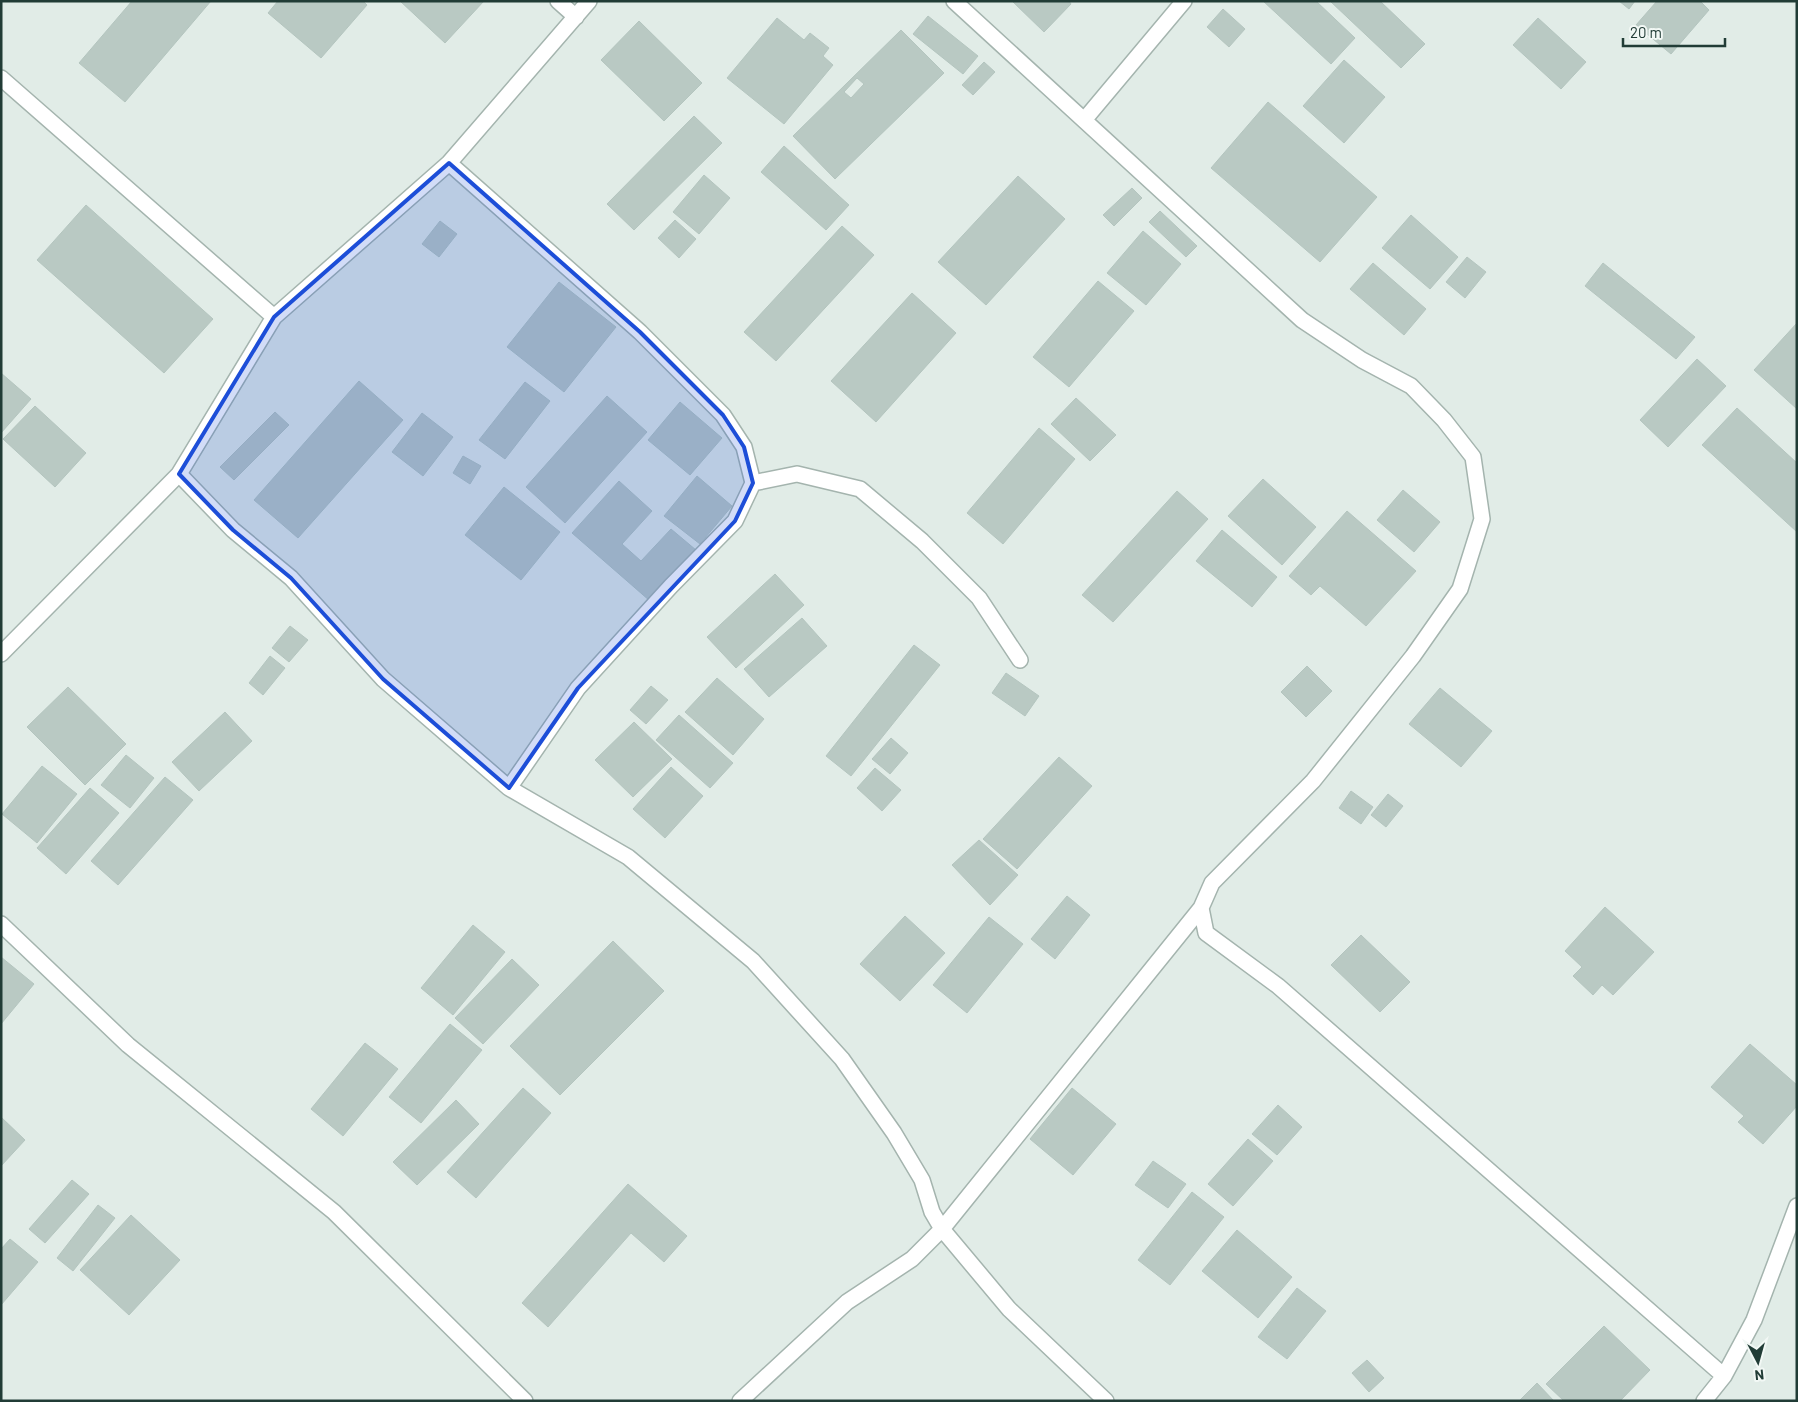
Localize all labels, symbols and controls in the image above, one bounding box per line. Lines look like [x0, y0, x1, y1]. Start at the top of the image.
scale bar [1623, 15, 1726, 47]
text: 20 m [1630, 23, 1662, 41]
north arrow [1733, 1337, 1783, 1387]
text: N [1754, 1366, 1765, 1384]

